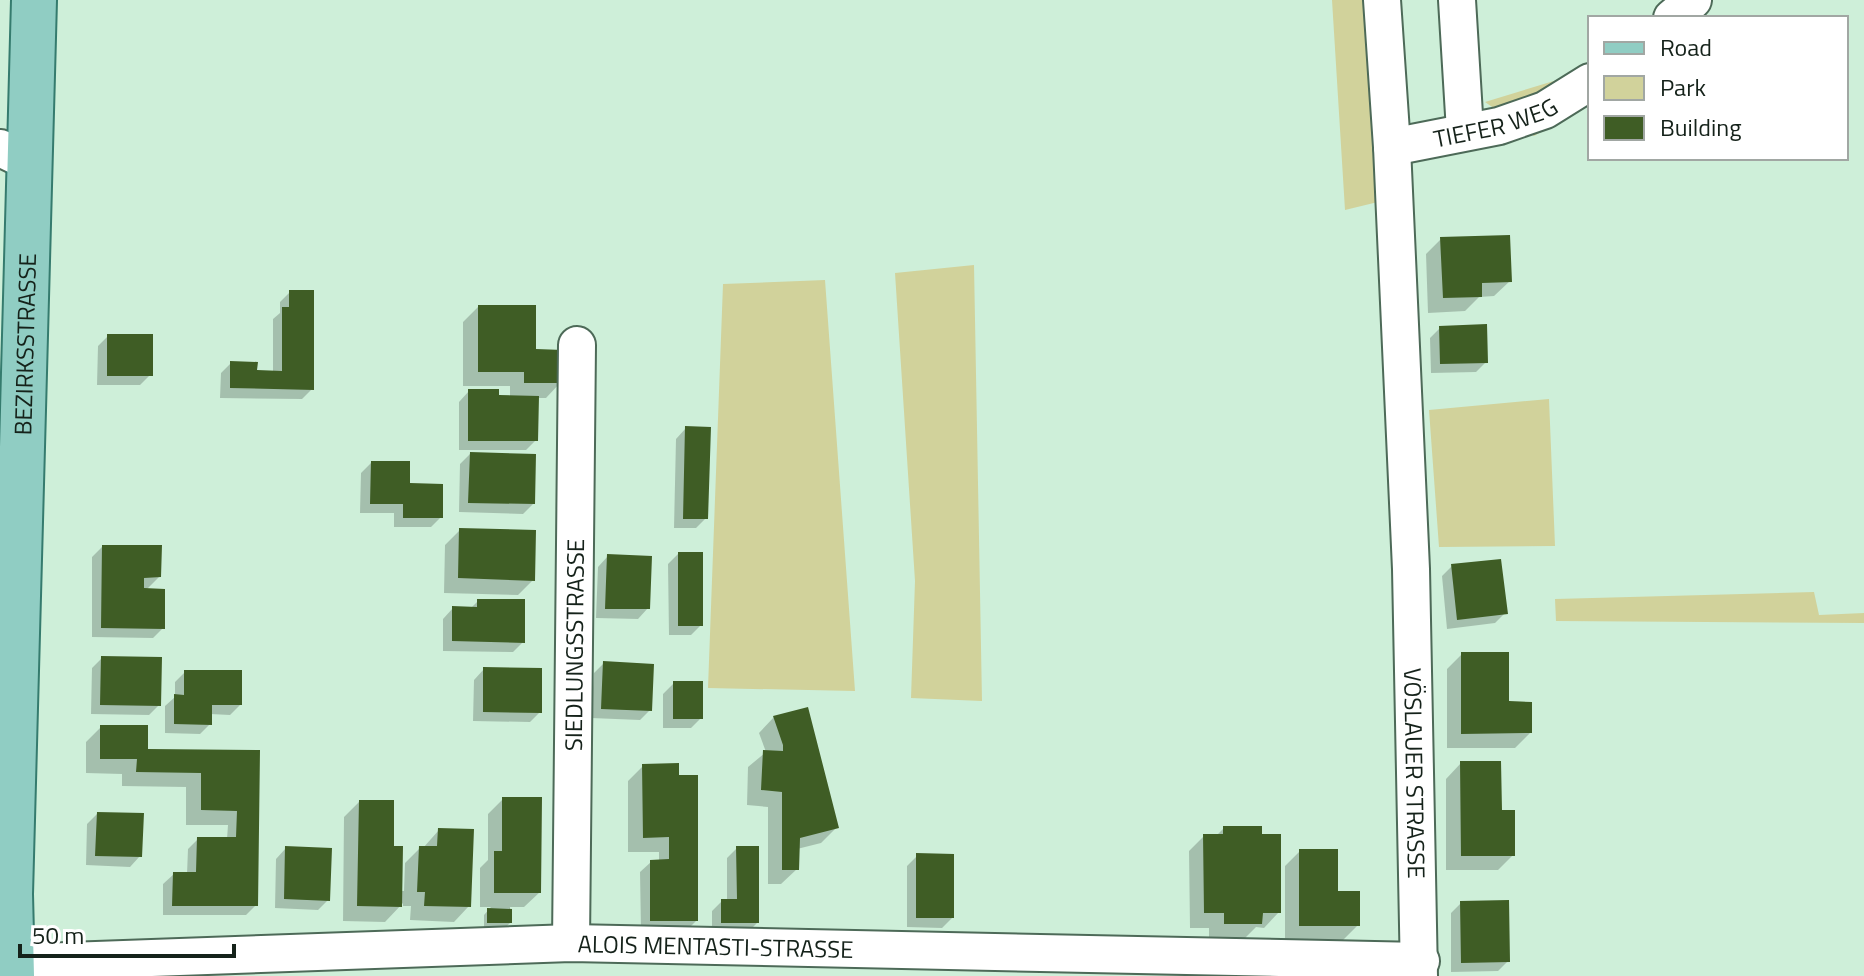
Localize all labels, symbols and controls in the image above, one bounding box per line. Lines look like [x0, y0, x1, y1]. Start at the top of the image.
legend [1588, 16, 1848, 160]
text: Road [1660, 29, 1712, 65]
text: Park [1660, 69, 1706, 105]
street label: TIEFER WEG [1430, 89, 1564, 156]
text: Building [1660, 109, 1742, 145]
street label: BEZIRKSSTRASSE [4, 253, 45, 436]
street label: SIEDLUNGSSTRASSE [555, 539, 593, 751]
street label: VÖSLAUER STRASSE [1395, 667, 1435, 879]
scale bar [20, 908, 234, 958]
text: 50 m [32, 917, 84, 953]
street label: ALOIS MENTASTI-STRASSE [577, 925, 854, 967]

